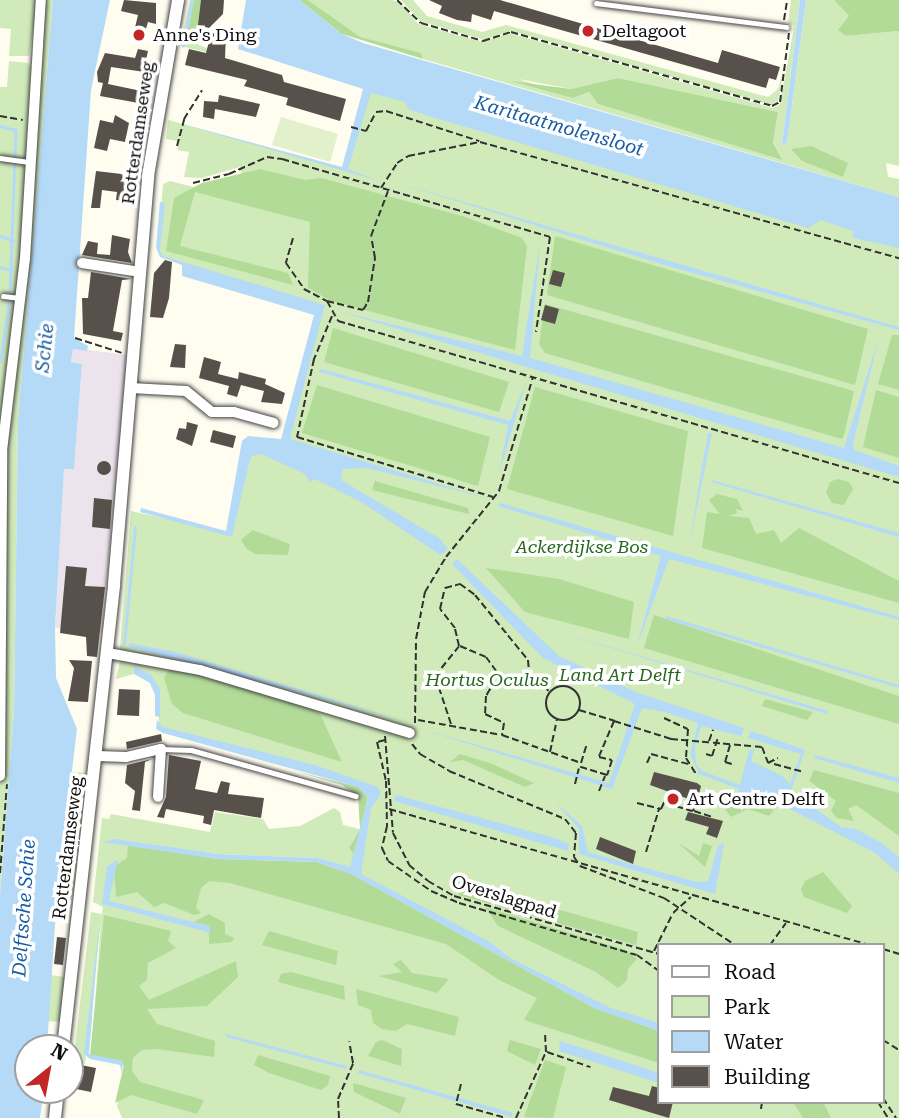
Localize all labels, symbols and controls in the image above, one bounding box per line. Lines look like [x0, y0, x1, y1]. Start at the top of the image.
place label: Deltagoot [602, 20, 686, 42]
marker: Deltagoot [580, 23, 596, 39]
place label: Anne's Ding [153, 24, 257, 46]
marker: Anne's Ding [131, 27, 147, 43]
street label: Rotterdamseweg [117, 60, 159, 206]
water label: Karitaatmolensloot [472, 91, 646, 161]
water label: Schie [31, 323, 59, 373]
park label: Ackerdijkse Bos [516, 536, 648, 558]
park label: Land Art Delft [559, 664, 681, 686]
park label: Hortus Oculus [425, 669, 549, 691]
street label: Rotterdamseweg [48, 775, 88, 921]
place label: Art Centre Delft [687, 788, 825, 810]
marker: Art Centre Delft [665, 791, 681, 807]
water label: Delftsche Schie [8, 838, 40, 978]
street label: Overslagpad [449, 871, 559, 923]
legend [657, 943, 885, 1104]
text: Road [724, 960, 776, 984]
text: Park [724, 995, 770, 1019]
text: Water [724, 1030, 783, 1054]
north arrow [14, 1034, 84, 1104]
text: N [47, 1039, 71, 1066]
text: Building [724, 1065, 810, 1089]

